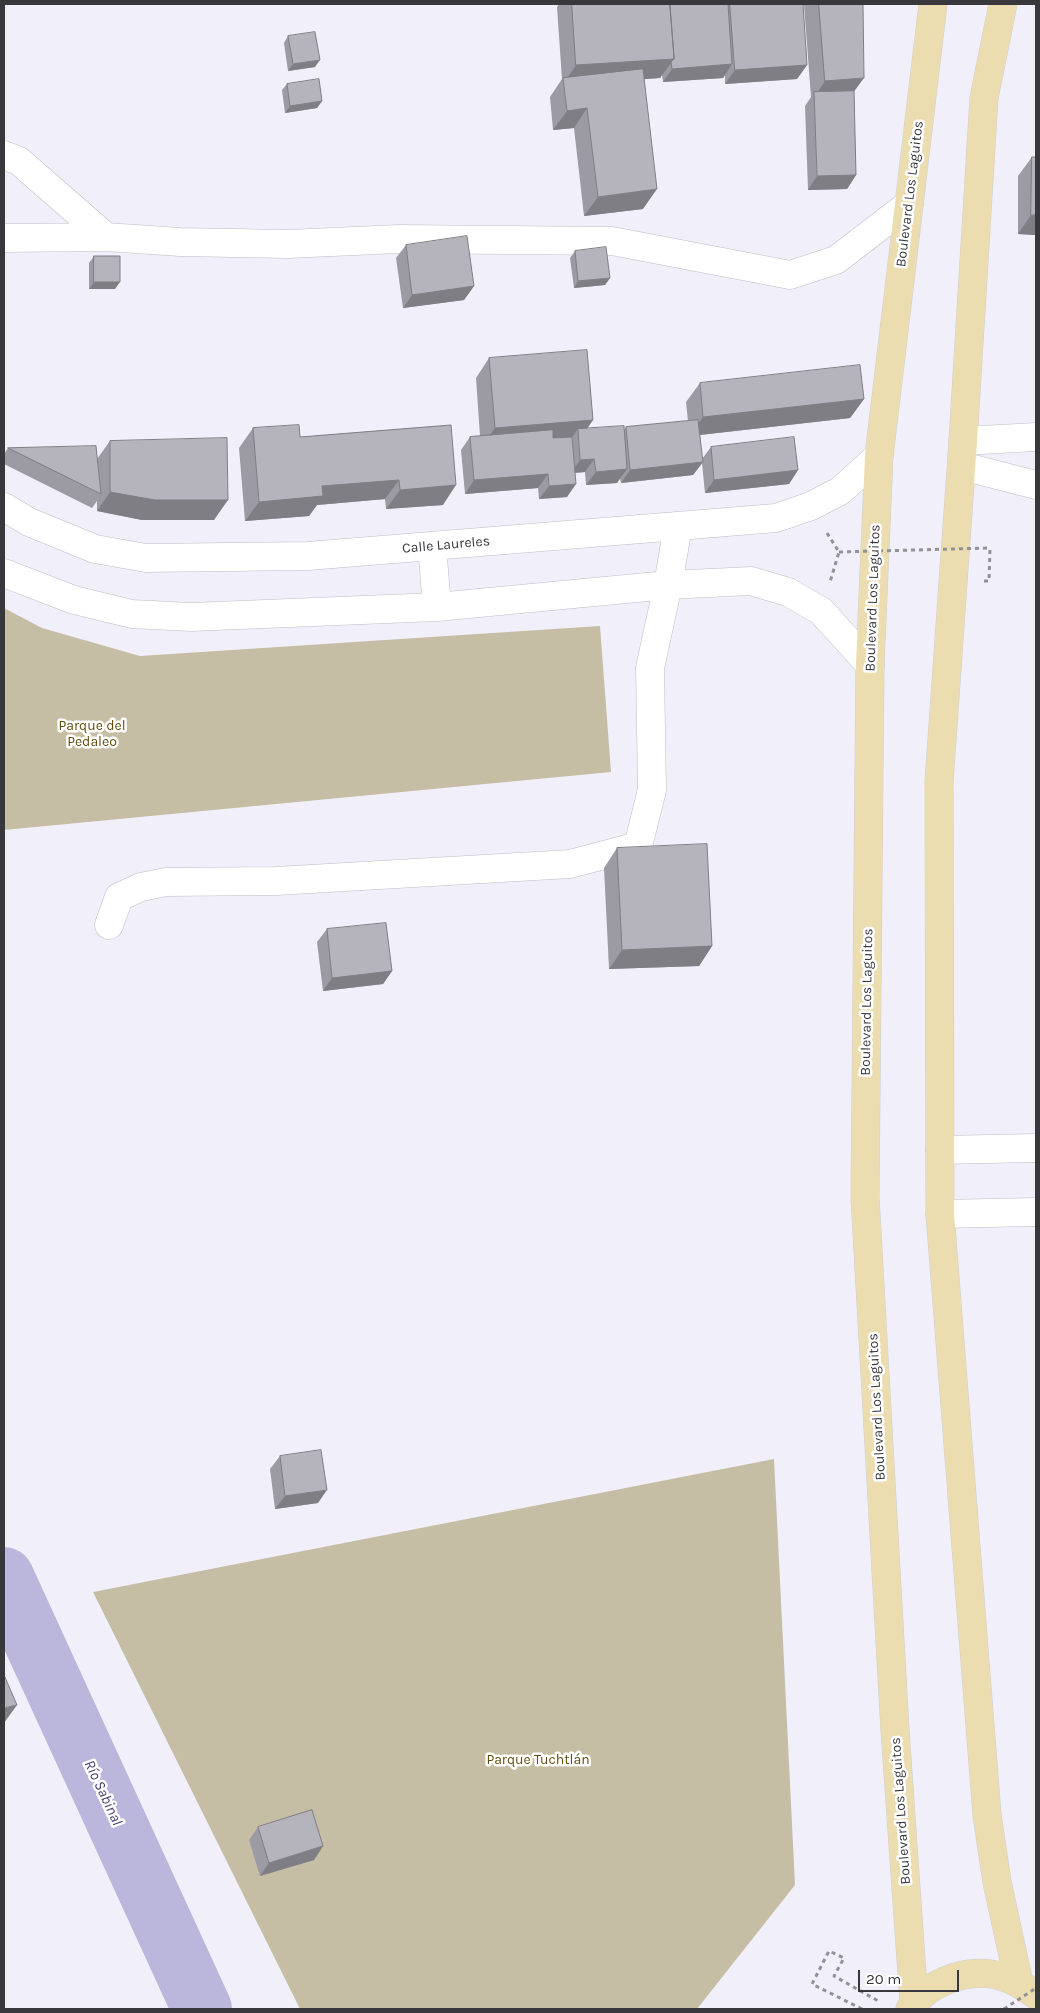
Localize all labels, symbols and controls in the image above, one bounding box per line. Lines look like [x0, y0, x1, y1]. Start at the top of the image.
street label: Boulevard Los Laguitos [893, 120, 927, 268]
street label: Boulevard Los Laguitos [862, 524, 884, 672]
street label: Calle Laureles [401, 533, 491, 557]
park label: Parque del Pedaleo [58, 718, 126, 750]
street label: Boulevard Los Laguitos [857, 928, 877, 1076]
street label: Boulevard Los Laguitos [865, 1333, 889, 1481]
street label: Boulevard Los Laguitos [887, 1737, 915, 1885]
park label: Parque Tuchtlán [486, 1752, 590, 1768]
water label: Río Sabinal [80, 1757, 126, 1829]
scale bar [860, 1960, 961, 1992]
text: 20 m [866, 1970, 901, 1988]

